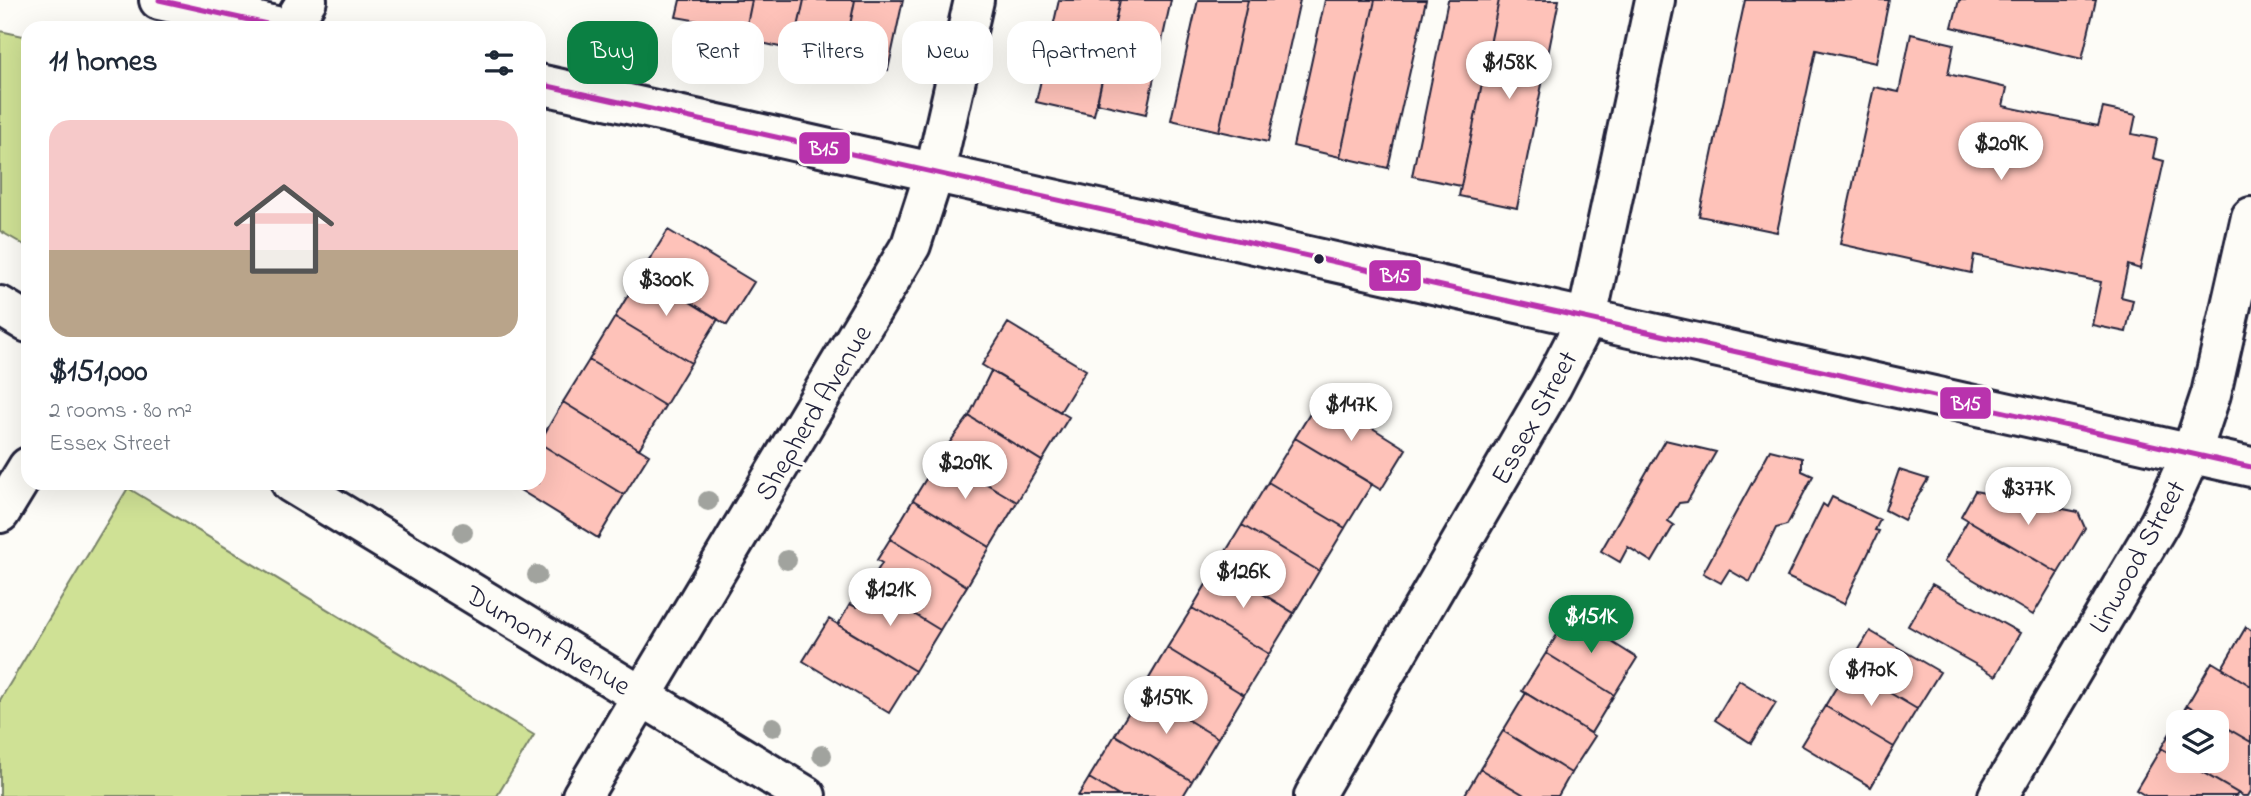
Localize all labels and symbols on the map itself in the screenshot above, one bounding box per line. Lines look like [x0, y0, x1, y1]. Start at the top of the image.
pin: $158K [1460, 42, 1558, 101]
pin: $209K [1952, 122, 2050, 182]
line badge: B15 [798, 131, 851, 165]
text: B15 [808, 137, 839, 164]
unlabelled marker [1312, 252, 1326, 266]
pin: $300K [617, 258, 715, 318]
line badge: B15 [1368, 259, 1422, 292]
text: B15 [1379, 264, 1410, 291]
street label: Shepherd Avenue [746, 317, 884, 510]
street label: Essex Street [1482, 344, 1590, 493]
pin: $147K [1302, 384, 1400, 443]
line badge: B15 [1939, 386, 1992, 420]
text: B15 [1950, 392, 1981, 419]
pin: $209K [916, 442, 1014, 501]
pin: $377K [1979, 468, 2077, 527]
street label: Linwood Street [2080, 474, 2198, 642]
pin: $126K [1194, 550, 1292, 610]
pin: $121K [841, 568, 939, 628]
street label: Dumont Avenue [456, 576, 638, 708]
pin: $151K [1542, 596, 1640, 655]
pin: $170K [1822, 648, 1920, 708]
pin: $159K [1117, 676, 1215, 736]

